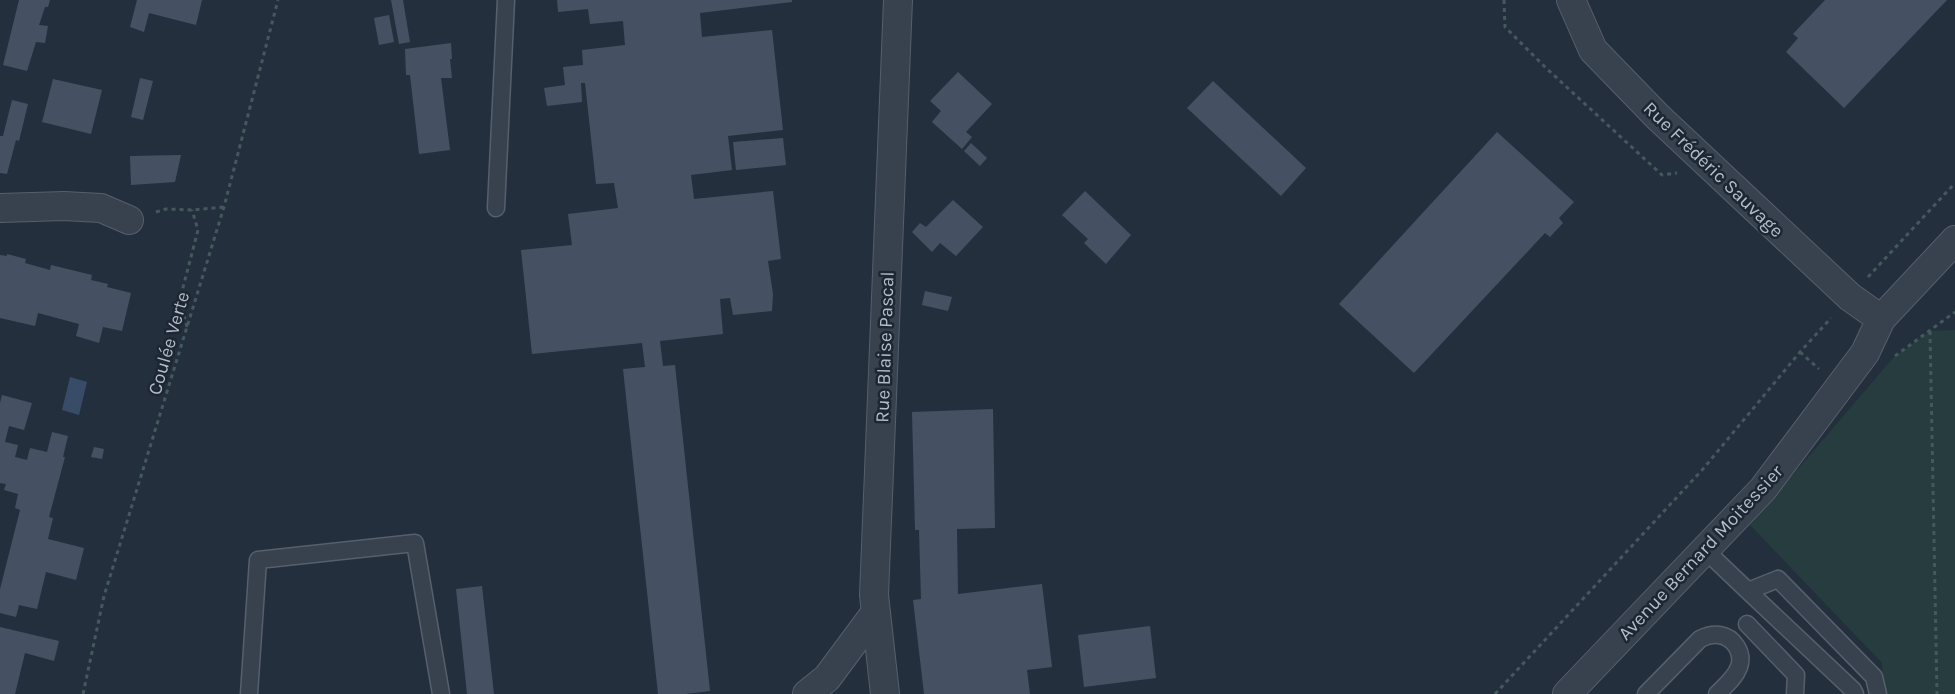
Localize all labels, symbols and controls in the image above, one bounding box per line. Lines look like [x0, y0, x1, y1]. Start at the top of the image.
street label: Rue Frédéric Sauvage [1639, 97, 1788, 242]
street label: Rue Blaise Pascal [871, 271, 899, 423]
street label: Coulée Verte [144, 289, 194, 397]
street label: Avenue Bernard Moitessier [1614, 460, 1788, 645]

